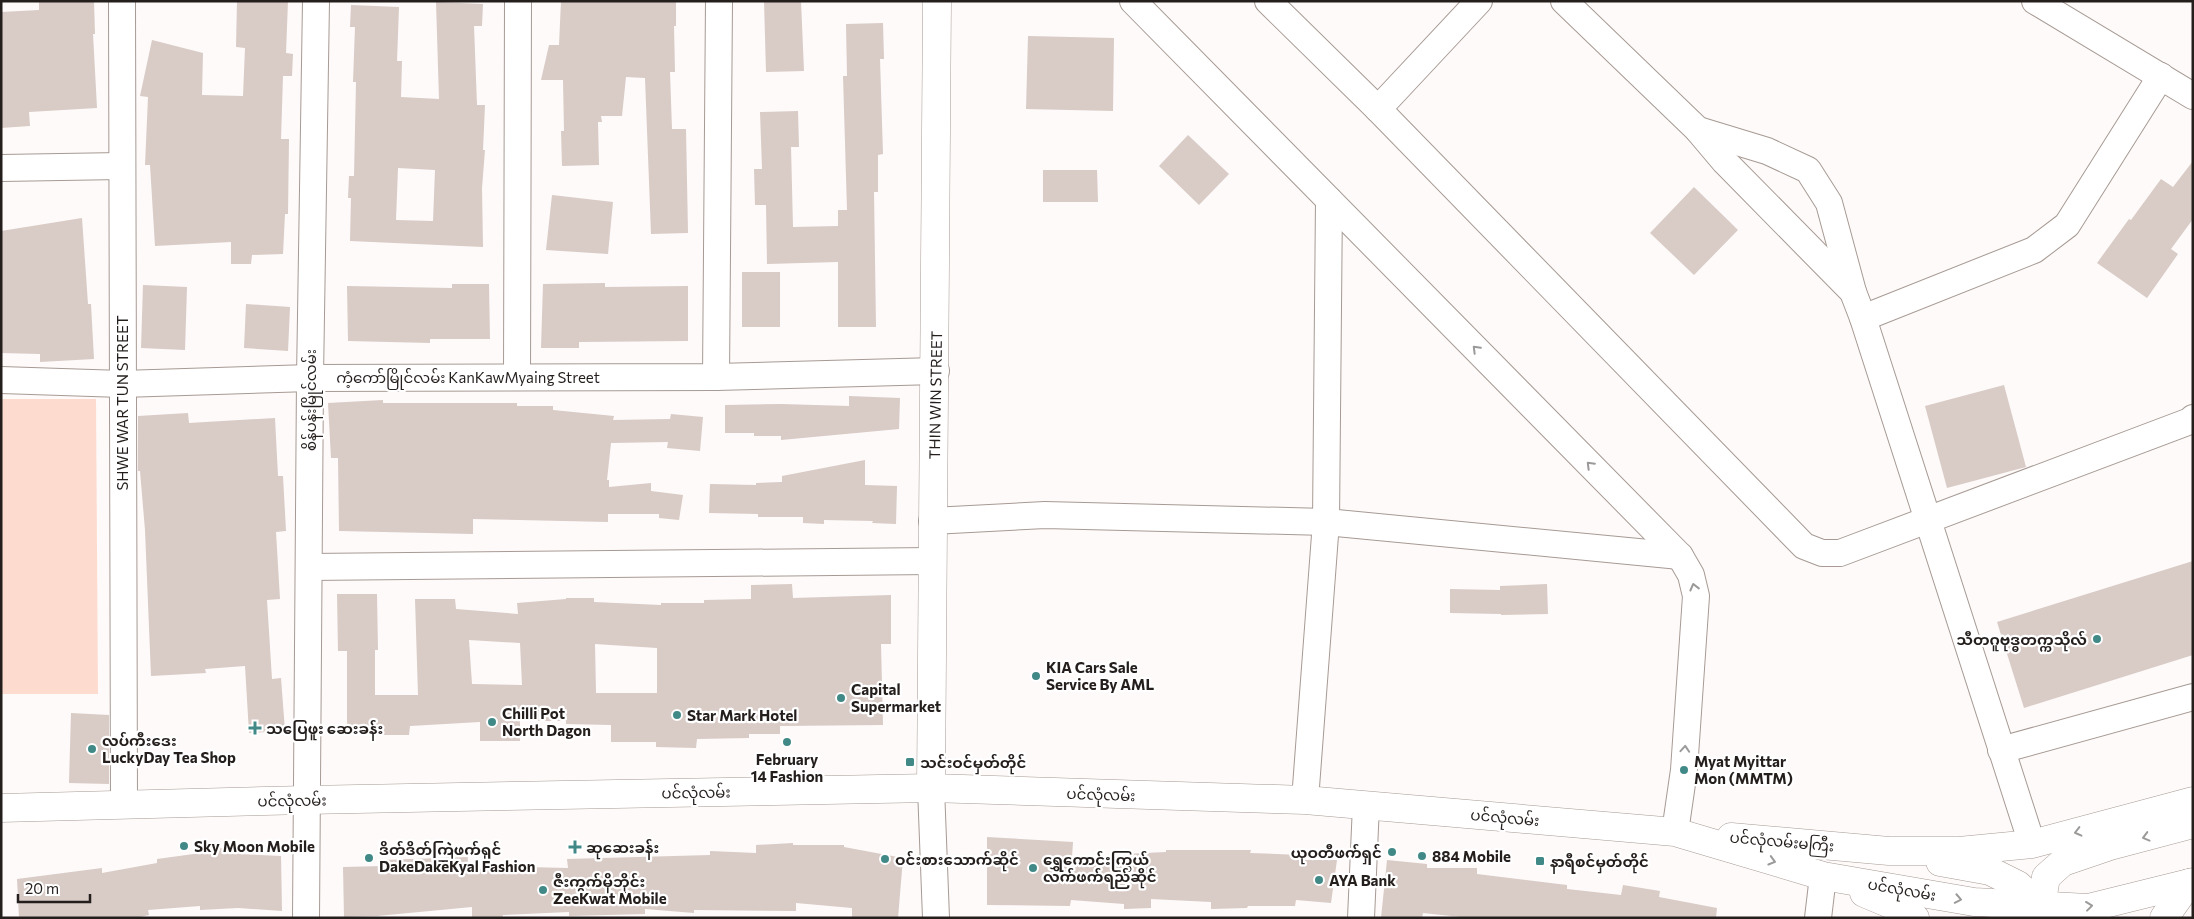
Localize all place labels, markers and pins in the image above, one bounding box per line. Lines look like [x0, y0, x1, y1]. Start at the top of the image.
place label: သီတဂူဗုဒ္ဓတက္ကသိုလ် [1956, 630, 2087, 652]
marker: သီတဂူဗုဒ္ဓတက္ကသိုလ် [2091, 633, 2103, 645]
place label: KIA Cars Sale Service By AML [1046, 658, 1155, 693]
marker: KIA Cars Sale Service By AML [1030, 670, 1042, 682]
place label: Capital Supermarket [851, 680, 941, 715]
marker: Capital Supermarket [835, 692, 847, 704]
place label: Chilli Pot North Dagon [502, 704, 591, 739]
place label: Star Mark Hotel [687, 706, 797, 724]
marker: Star Mark Hotel [671, 709, 683, 721]
marker: Chilli Pot North Dagon [486, 716, 498, 728]
place label: သပြေဖူး ဆေးခန်း [266, 719, 383, 741]
marker: သပြေဖူး ဆေးခန်း [248, 721, 262, 735]
place label: လပ်ကီးဒေး LuckyDay Tea Shop [102, 731, 236, 766]
marker: February 14 Fashion [781, 736, 793, 748]
marker: လပ်ကီးဒေး LuckyDay Tea Shop [86, 743, 98, 755]
place label: February 14 Fashion [751, 750, 823, 785]
place label: Myat Myittar Mon (MMTM) [1694, 752, 1793, 787]
place label: သင်းဝင်မှတ်တိုင် [920, 753, 1026, 775]
marker: သင်းဝင်မှတ်တိုင် [904, 756, 916, 768]
marker: Myat Myittar Mon (MMTM) [1678, 764, 1690, 776]
place label: Sky Moon Mobile [194, 837, 315, 855]
place label: ဆုဆေးခန်း [586, 838, 659, 860]
marker: Sky Moon Mobile [178, 840, 190, 852]
place label: ဒိတ်ဒိတ်ကြဲဖက်ရှင် DakeDakeKyal Fashion [379, 840, 535, 875]
marker: ဆုဆေးခန်း [568, 840, 582, 854]
place label: ယုဝတီဖက်ရှင် [1291, 843, 1382, 865]
marker: ယုဝတီဖက်ရှင် [1386, 846, 1398, 858]
place label: 884 Mobile [1432, 847, 1511, 865]
place label: ဝင်းစားသောက်ဆိုင် [895, 850, 1019, 872]
place label: ရွှေကောင်းကြွယ် လက်ဖက်ရည်ဆိုင် [1043, 850, 1157, 889]
marker: 884 Mobile [1416, 850, 1428, 862]
marker: ဒိတ်ဒိတ်ကြဲဖက်ရှင် DakeDakeKyal Fashion [363, 852, 375, 864]
place label: နာရီစင်မှတ်တိုင် [1550, 852, 1649, 874]
marker: ဝင်းစားသောက်ဆိုင် [879, 853, 891, 865]
marker: နာရီစင်မှတ်တိုင် [1534, 855, 1546, 867]
marker: ရွှေကောင်းကြွယ် လက်ဖက်ရည်ဆိုင် [1027, 862, 1039, 874]
place label: AYA Bank [1329, 871, 1396, 889]
place label: ဇီးကွက်မိုဘိုင်း ZeeKwat Mobile [553, 872, 667, 907]
marker: AYA Bank [1313, 874, 1325, 886]
marker: ဇီးကွက်မိုဘိုင်း ZeeKwat Mobile [537, 884, 549, 896]

